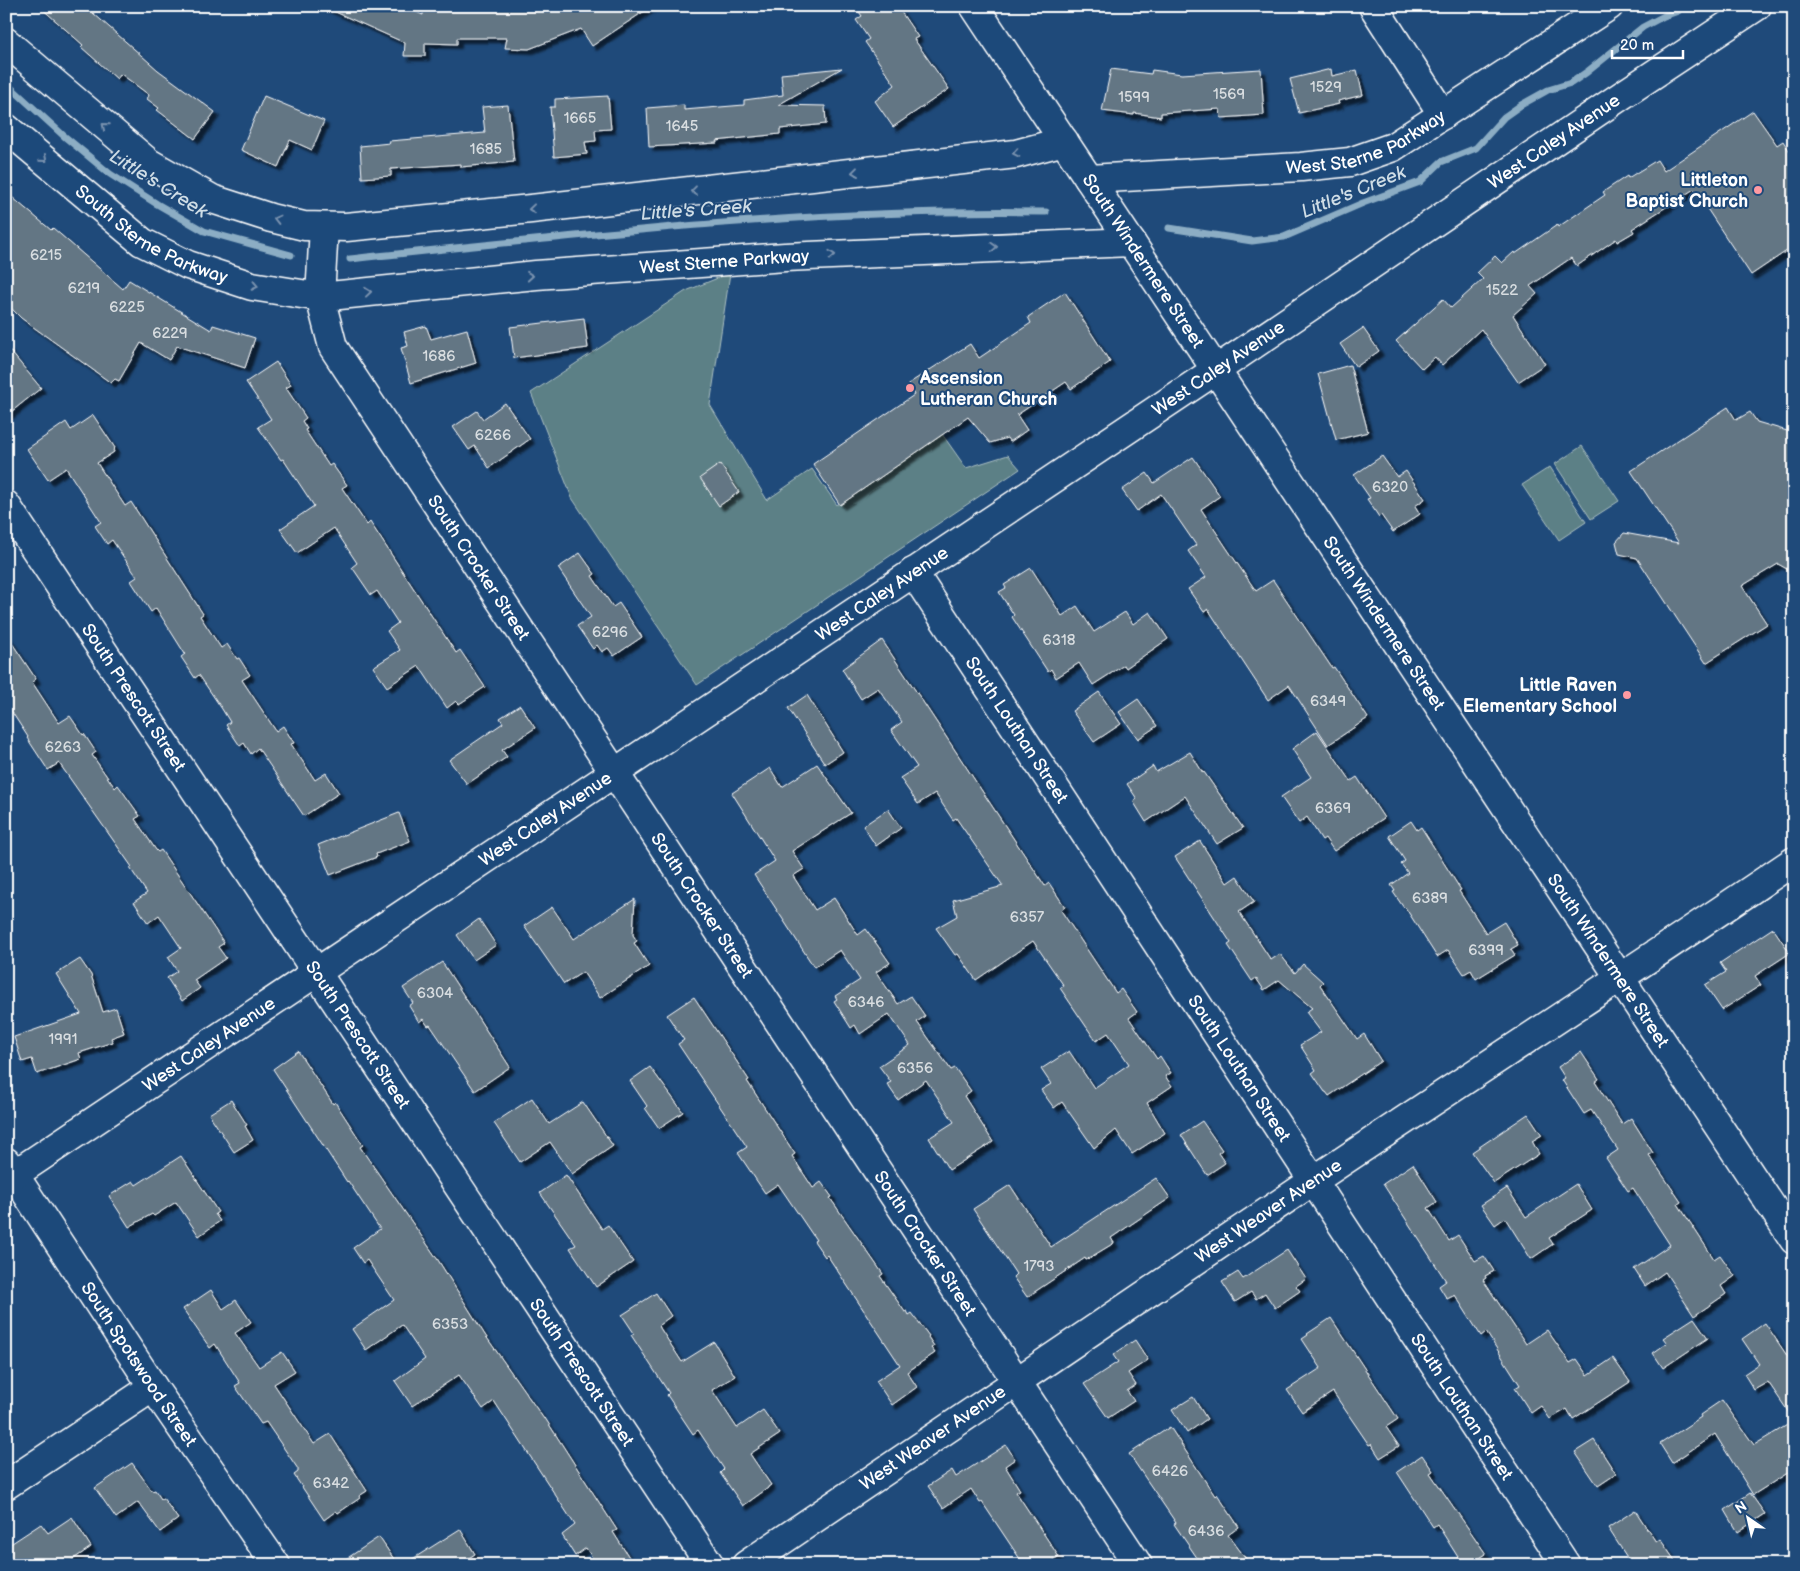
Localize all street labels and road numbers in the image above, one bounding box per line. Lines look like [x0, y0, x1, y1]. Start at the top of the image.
street label: West Caley Avenue [1484, 90, 1625, 194]
street label: West Sterne Parkway [1285, 105, 1450, 179]
street label: South Windermere Street [1078, 170, 1209, 352]
street label: South Sterne Parkway [71, 181, 231, 289]
street label: West Sterne Parkway [639, 246, 811, 279]
street label: West Caley Avenue [1148, 316, 1289, 421]
street label: South Crocker Street [423, 491, 534, 645]
street label: South Windermere Street [1318, 532, 1449, 715]
street label: West Caley Avenue [812, 542, 953, 646]
street label: South Prescott Street [77, 620, 190, 776]
street label: South Louthan Street [961, 653, 1072, 808]
street label: West Caley Avenue [475, 767, 616, 871]
street label: South Crocker Street [646, 829, 757, 983]
street label: South Windermere Street [1543, 870, 1673, 1052]
street label: South Prescott Street [301, 957, 414, 1113]
street label: South Louthan Street [1183, 991, 1295, 1146]
street label: West Caley Avenue [139, 993, 280, 1097]
street label: West Weaver Avenue [1191, 1155, 1346, 1268]
street label: South Crocker Street [869, 1167, 981, 1320]
street label: South Spotswood Street [76, 1278, 201, 1451]
street label: South Prescott Street [525, 1295, 638, 1451]
street label: South Louthan Street [1406, 1330, 1518, 1485]
street label: West Weaver Avenue [856, 1381, 1010, 1495]

